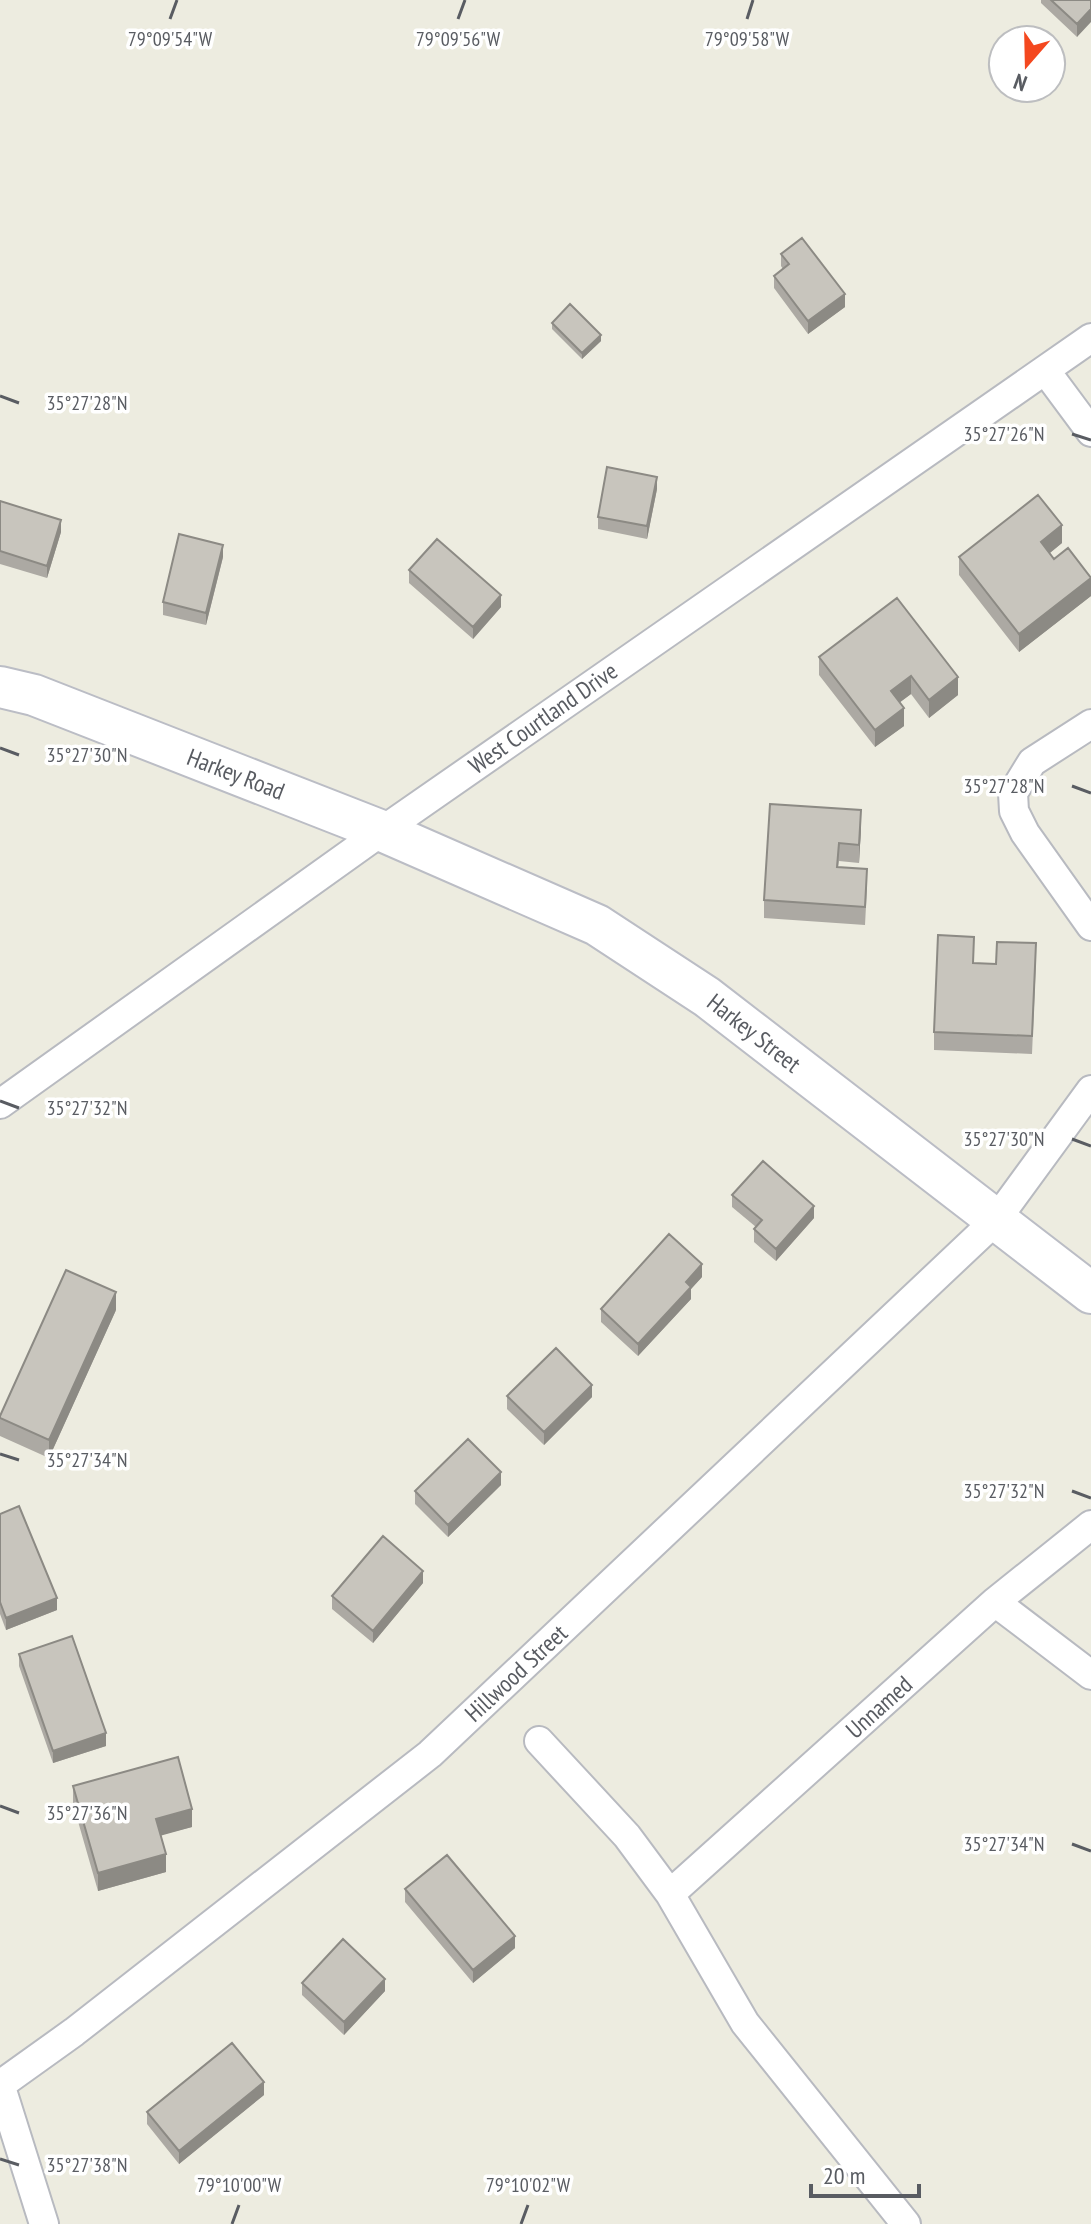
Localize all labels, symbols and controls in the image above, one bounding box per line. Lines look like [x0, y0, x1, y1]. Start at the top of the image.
north arrow [987, 24, 1067, 104]
text: 79°09'54"W [128, 26, 213, 52]
text: 79°09'56"W [416, 26, 501, 52]
text: 79°09'58"W [705, 26, 790, 52]
text: N [1010, 68, 1031, 98]
text: 35°27'28"N [47, 390, 127, 416]
text: 35°27'26"N [964, 421, 1044, 447]
street label: West Courtland Drive [463, 655, 623, 781]
street label: Harkey Road [183, 741, 289, 807]
text: 35°27'30"N [47, 742, 127, 768]
text: 35°27'28"N [964, 773, 1044, 799]
street label: Harkey Street [701, 987, 807, 1080]
text: 35°27'32"N [47, 1095, 127, 1121]
text: 35°27'30"N [964, 1126, 1044, 1152]
text: 35°27'34"N [47, 1447, 127, 1473]
text: 35°27'32"N [964, 1478, 1044, 1504]
street label: Hillwood Street [458, 1617, 574, 1728]
street label: Unnamed [839, 1669, 919, 1745]
text: 35°27'36"N [47, 1800, 127, 1826]
text: 35°27'34"N [964, 1831, 1044, 1857]
scale bar [811, 2148, 919, 2198]
text: 35°27'38"N [47, 2152, 127, 2178]
text: 20 m [823, 2160, 865, 2191]
text: 79°10'00"W [197, 2172, 282, 2198]
text: 79°10'02"W [486, 2172, 571, 2198]

